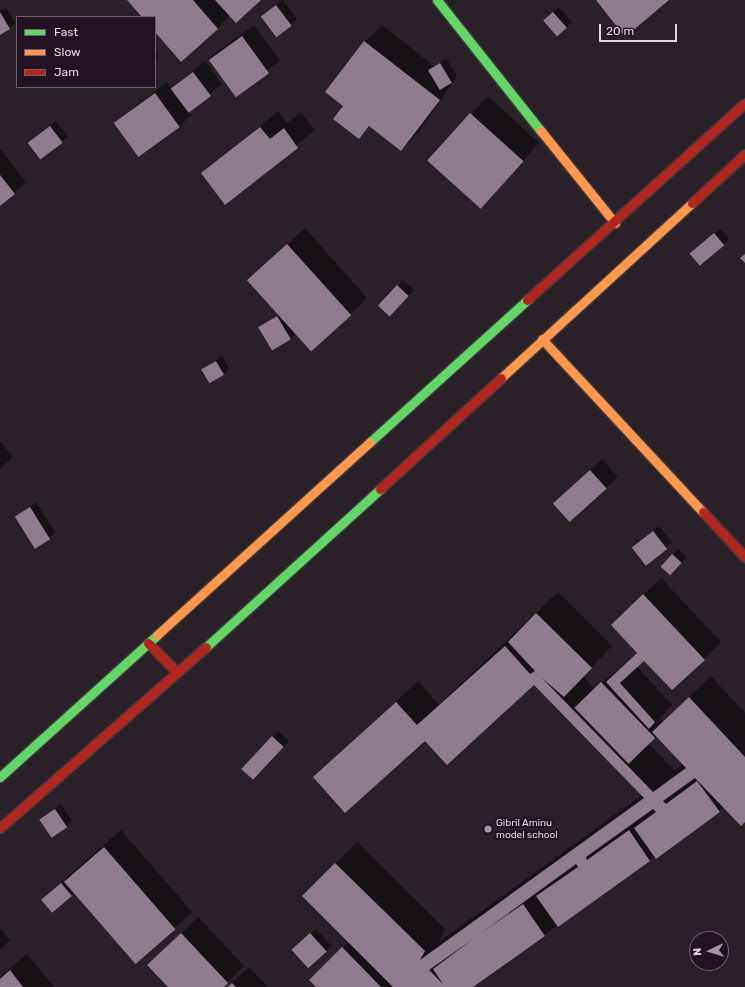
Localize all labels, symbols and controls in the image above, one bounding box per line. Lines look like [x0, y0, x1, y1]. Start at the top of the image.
legend [16, 16, 156, 88]
scale bar [601, 16, 679, 42]
text: 20 m [606, 24, 634, 38]
text: Fast [54, 25, 78, 39]
text: Slow [54, 45, 81, 59]
text: Jam [54, 65, 79, 79]
place label: Gibril Aminu model school [496, 817, 558, 840]
marker: Gibril Aminu model school [483, 824, 493, 834]
north arrow [689, 931, 729, 971]
text: N [691, 947, 704, 956]

